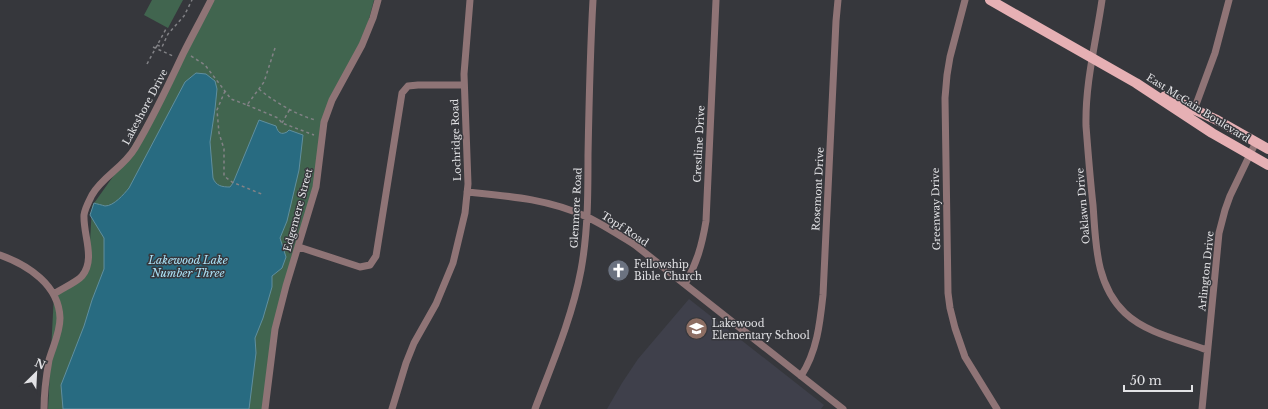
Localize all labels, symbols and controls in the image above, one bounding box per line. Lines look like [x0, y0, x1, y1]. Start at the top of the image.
street label: Lakeshore Drive [120, 67, 171, 147]
street label: East McCain Boulevard [1144, 71, 1252, 145]
street label: Lochridge Road [448, 98, 464, 181]
street label: Crestline Drive [690, 105, 708, 183]
street label: Rosemont Drive [809, 146, 827, 231]
street label: Edgemere Street [281, 167, 315, 253]
street label: Glenmere Road [567, 167, 585, 249]
street label: Greenway Drive [929, 167, 943, 251]
street label: Oaklawn Drive [1073, 167, 1093, 245]
street label: Topf Road [599, 209, 651, 249]
street label: Arlington Drive [1195, 230, 1217, 313]
water label: Lakewood Lake Number Three [147, 253, 228, 280]
church icon: Fellowship Bible Church [605, 257, 631, 283]
place label: Fellowship Bible Church [634, 258, 702, 283]
school or university icon: Lakewood Elementary School [683, 316, 709, 342]
place label: Lakewood Elementary School [712, 317, 810, 342]
north arrow [16, 353, 56, 393]
text: N [32, 355, 48, 373]
scale bar [1124, 367, 1192, 393]
text: 50 m [1130, 373, 1162, 388]

